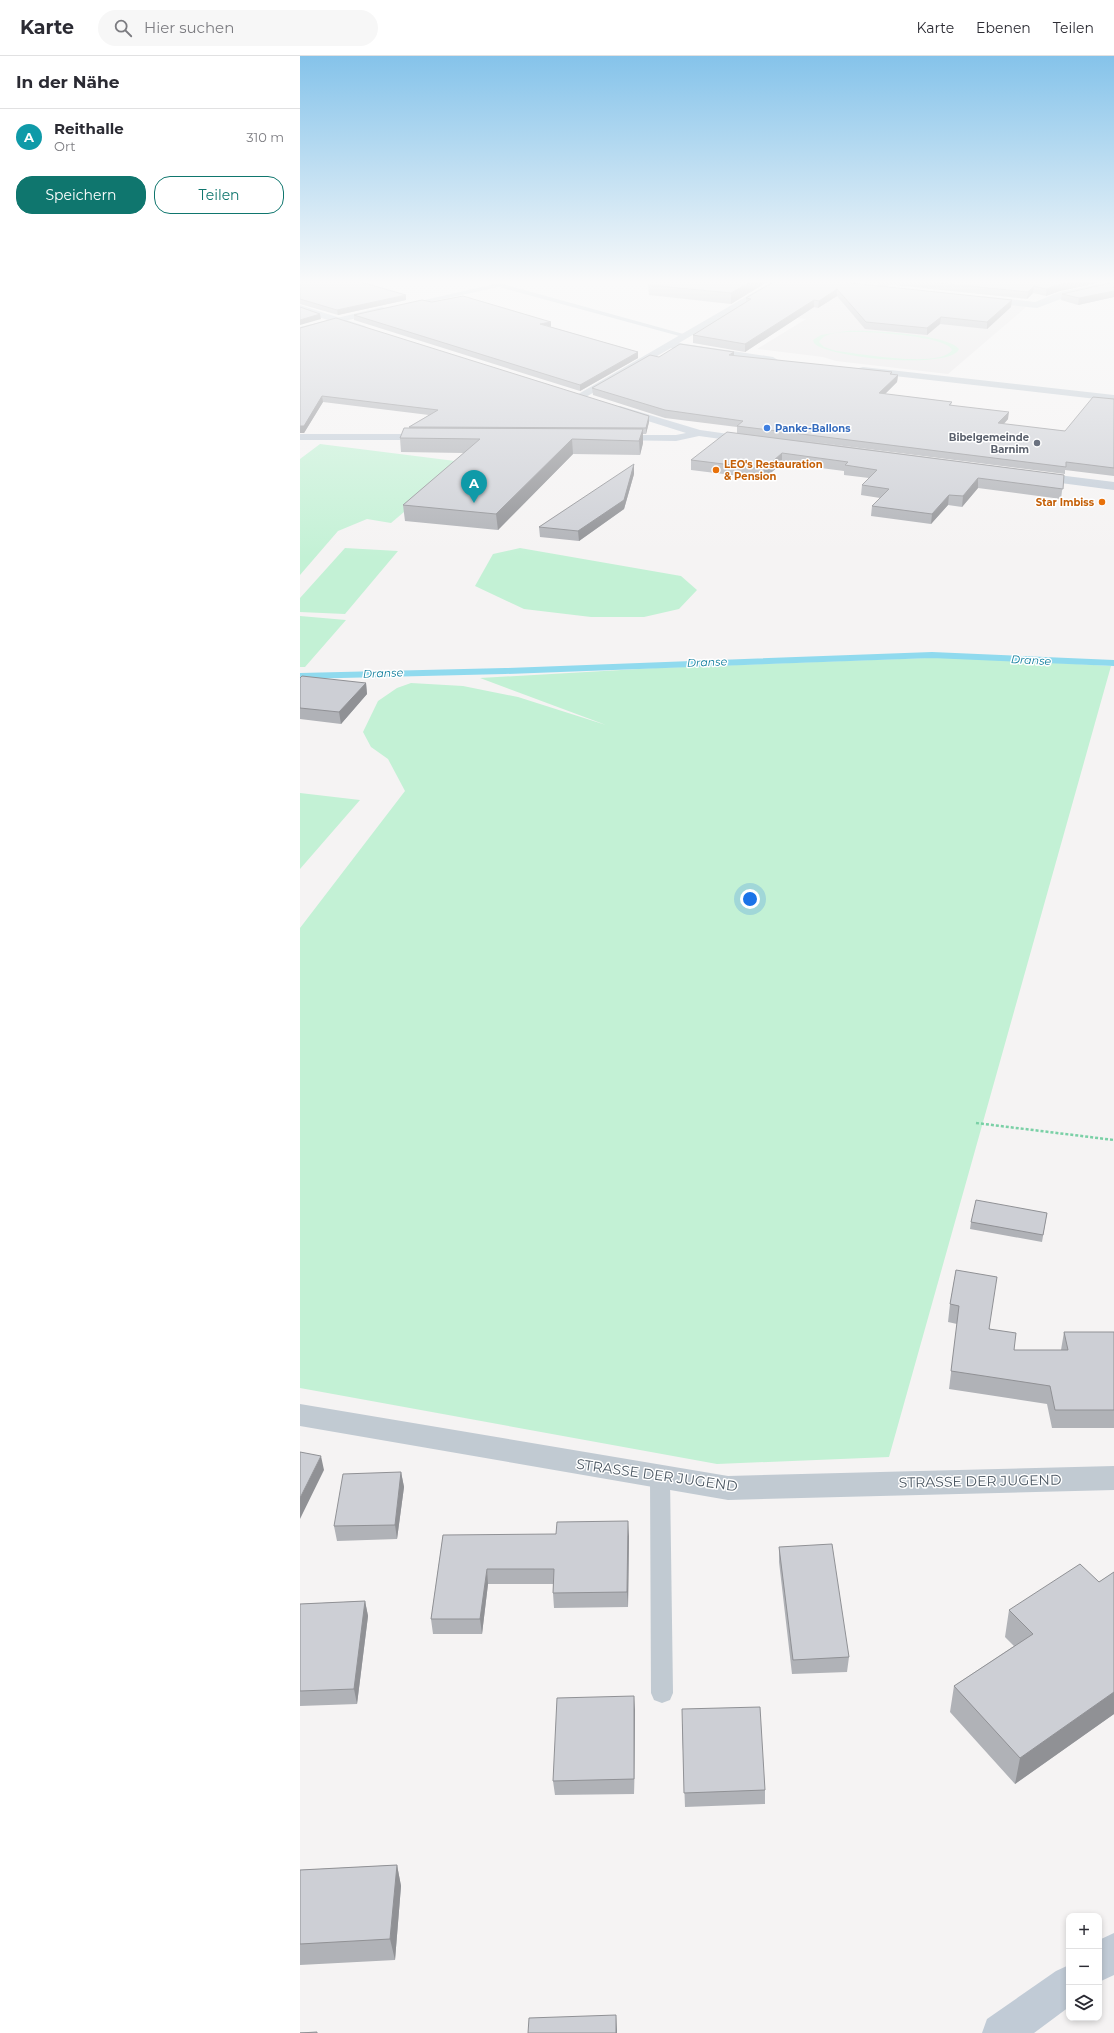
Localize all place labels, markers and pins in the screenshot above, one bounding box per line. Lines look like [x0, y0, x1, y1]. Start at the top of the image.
place label: Panke-Ballons [775, 422, 851, 435]
marker: Panke-Ballons [762, 423, 772, 433]
place label: Bibelgemeinde Barnim [949, 431, 1029, 456]
marker: Bibelgemeinde Barnim [1032, 438, 1042, 448]
place label: LEO's Restauration & Pension [724, 458, 823, 483]
marker: LEO's Restauration & Pension [711, 465, 721, 475]
pin: A [461, 470, 487, 503]
place label: Star Imbiss [1036, 496, 1095, 509]
marker: Star Imbiss [1097, 497, 1107, 507]

